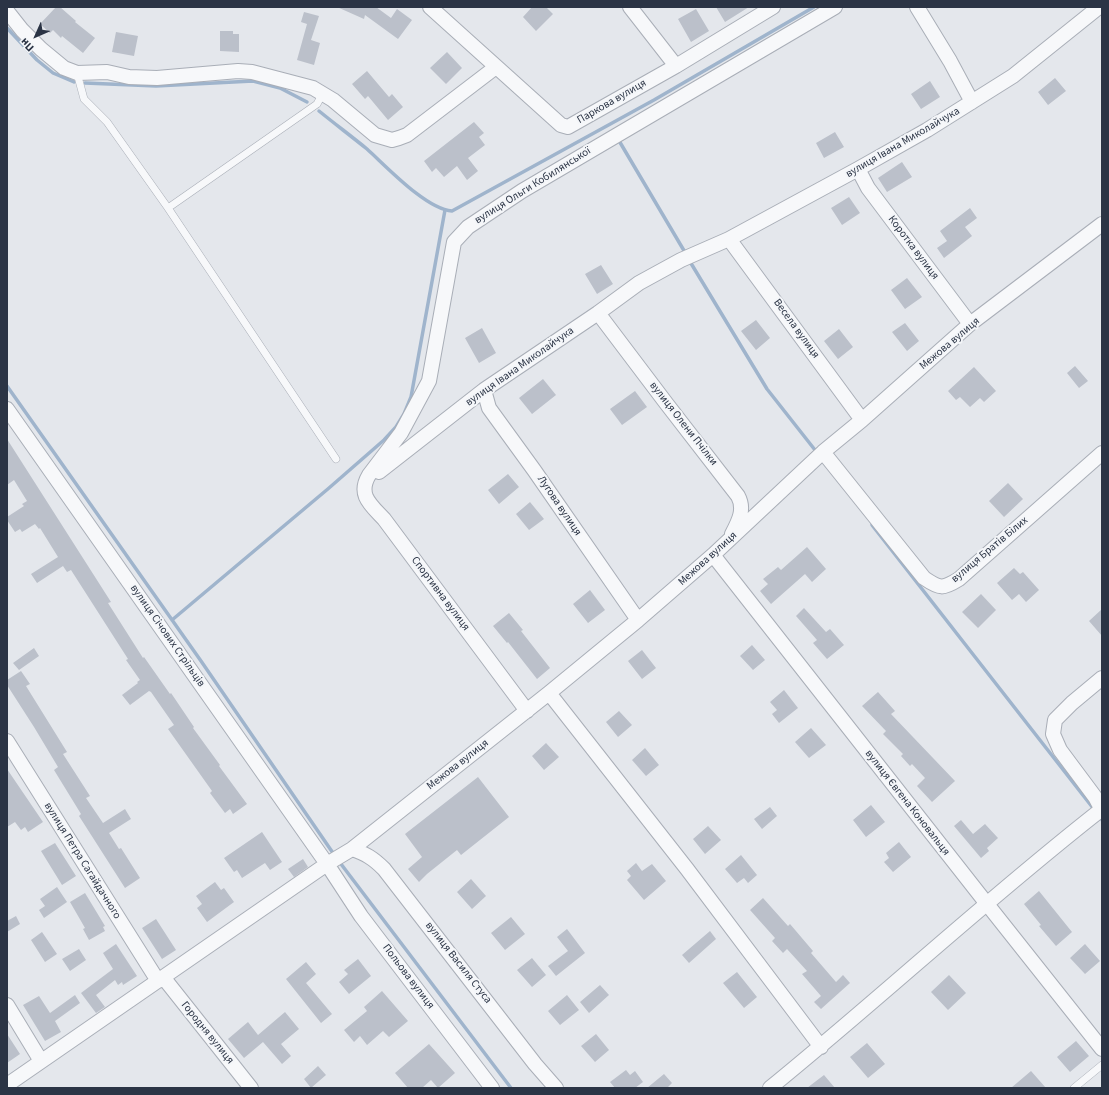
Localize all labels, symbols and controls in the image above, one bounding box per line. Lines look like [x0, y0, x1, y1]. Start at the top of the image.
north arrow [16, 16, 56, 56]
text: Пн [17, 35, 37, 55]
street label: Паркова вулиця [575, 77, 649, 127]
street label: вулиця Івана Миколайчука [844, 105, 962, 181]
street label: вулиця Ольги Кобилянської [472, 145, 594, 227]
street label: Коротка вулиця [885, 213, 941, 283]
street label: Весела вулиця [770, 297, 822, 361]
street label: Межова вулиця [917, 315, 983, 373]
street label: вулиця Івана Миколайчука [463, 325, 577, 409]
street label: вулиця Олени Пчілки [646, 379, 720, 469]
street label: Лугова вулиця [534, 473, 584, 539]
street label: вулиця Братів Білих [949, 514, 1031, 586]
street label: Межова вулиця [676, 529, 740, 589]
street label: Спортивна вулиця [408, 554, 472, 634]
street label: вулиця Січових Стрільців [127, 582, 207, 690]
street label: Межова вулиця [425, 737, 491, 793]
street label: вулиця Євгена Коновальця [862, 748, 952, 858]
street label: вулиця Петра Сагайдачного [41, 800, 123, 922]
street label: вулиця Василя Стуса [422, 919, 494, 1007]
street label: Польова вулиця [379, 942, 437, 1012]
street label: Городня вулиця [178, 999, 236, 1067]

